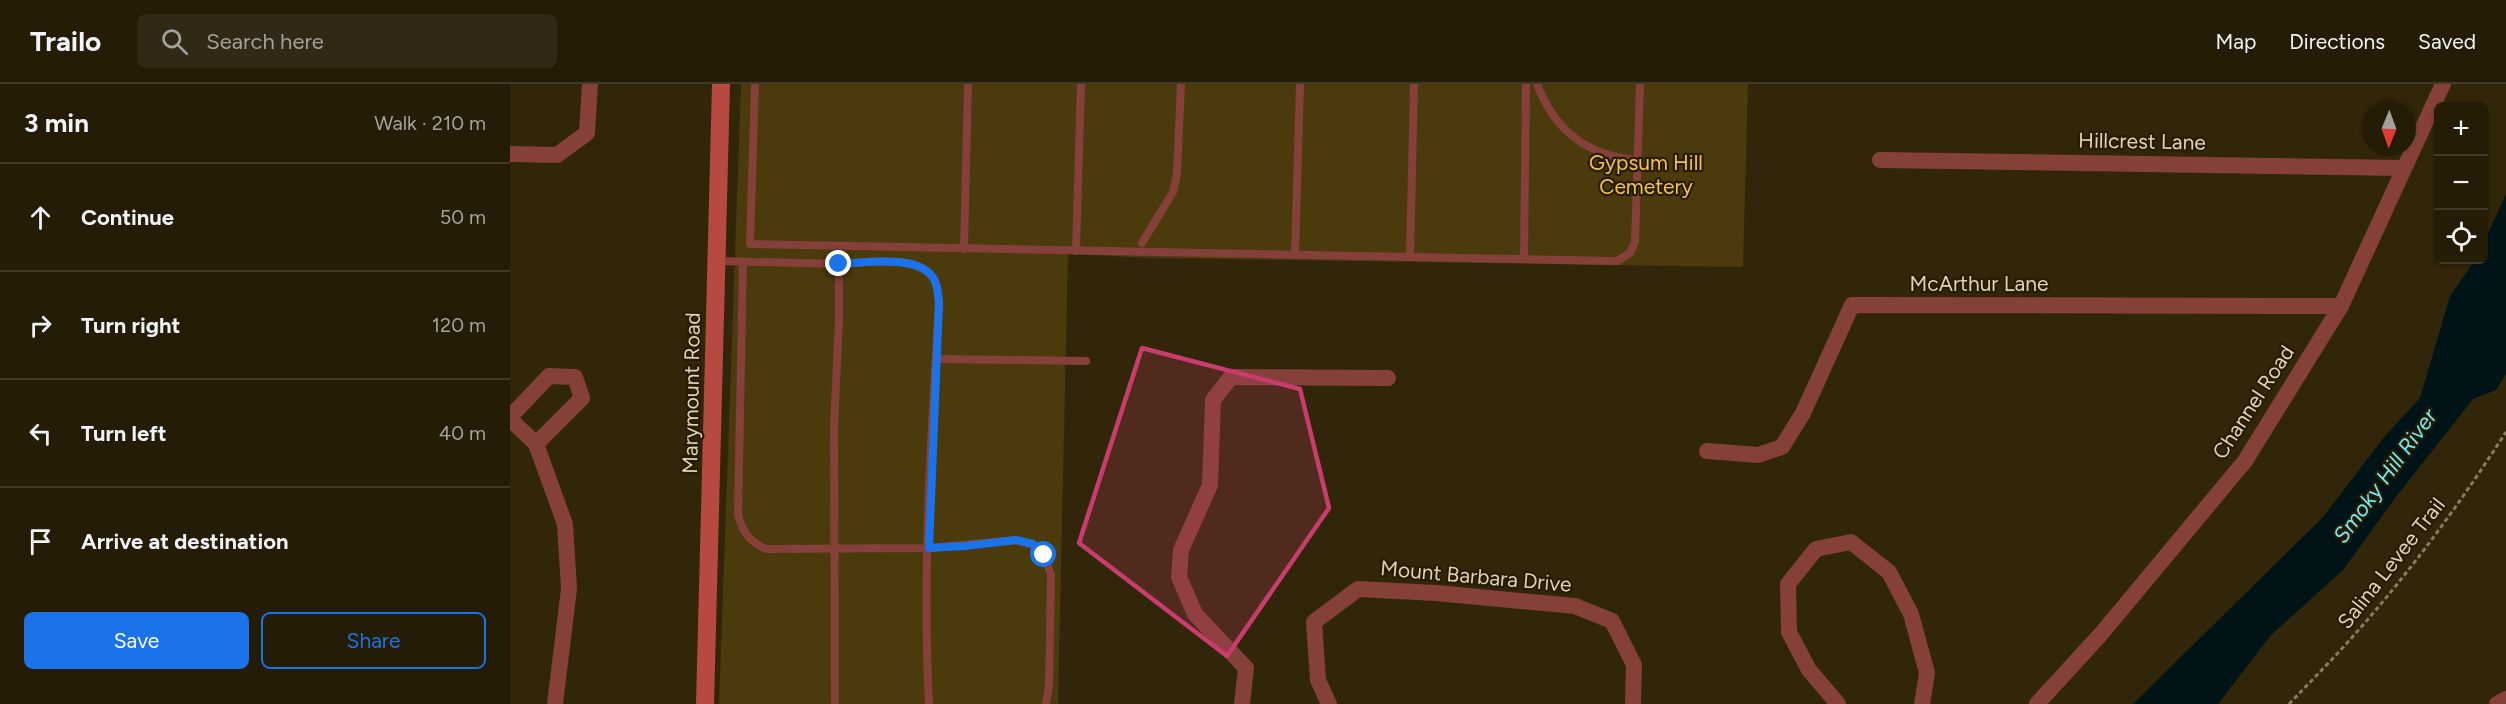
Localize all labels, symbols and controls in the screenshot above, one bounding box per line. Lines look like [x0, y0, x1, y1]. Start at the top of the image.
search box [137, 14, 557, 68]
text: Trailo [30, 24, 101, 58]
icon: search [158, 25, 191, 58]
text: Search here [206, 28, 324, 55]
text: Map [2215, 29, 2256, 54]
text: Directions [2289, 29, 2385, 54]
text: Saved [2418, 29, 2476, 54]
north arrow [2362, 102, 2416, 156]
map controls [2434, 102, 2488, 264]
button: + [2434, 102, 2488, 156]
text: 3 min [24, 107, 89, 139]
text: Walk · 210 m [374, 111, 486, 135]
street label: Hillcrest Lane [2078, 127, 2206, 155]
park label: Gypsum Hill Cemetery [1589, 150, 1703, 199]
button: − [2434, 156, 2488, 210]
icon: ahead [24, 201, 57, 234]
text: Continue [81, 204, 174, 231]
text: 50 m [440, 205, 486, 229]
button: locate [2434, 210, 2488, 264]
route end [825, 250, 851, 276]
street label: McArthur Lane [1910, 271, 2048, 296]
icon: right [24, 309, 57, 342]
text: Turn right [81, 312, 180, 339]
street label: Marymount Road [677, 312, 705, 474]
text: 120 m [432, 313, 486, 337]
street label: Channel Road [2207, 340, 2299, 464]
water label: Smoky Hill River [2327, 402, 2444, 548]
icon: left [24, 417, 57, 450]
text: Turn left [81, 420, 167, 447]
text: 40 m [439, 421, 486, 445]
street label: Salina Levee Trail [2332, 492, 2450, 634]
icon: arrive [24, 525, 57, 558]
text: Arrive at destination [81, 528, 289, 555]
route start [1030, 541, 1056, 567]
street label: Mount Barbara Drive [1379, 555, 1573, 597]
button: Save [24, 612, 249, 669]
button: Share [261, 612, 486, 669]

